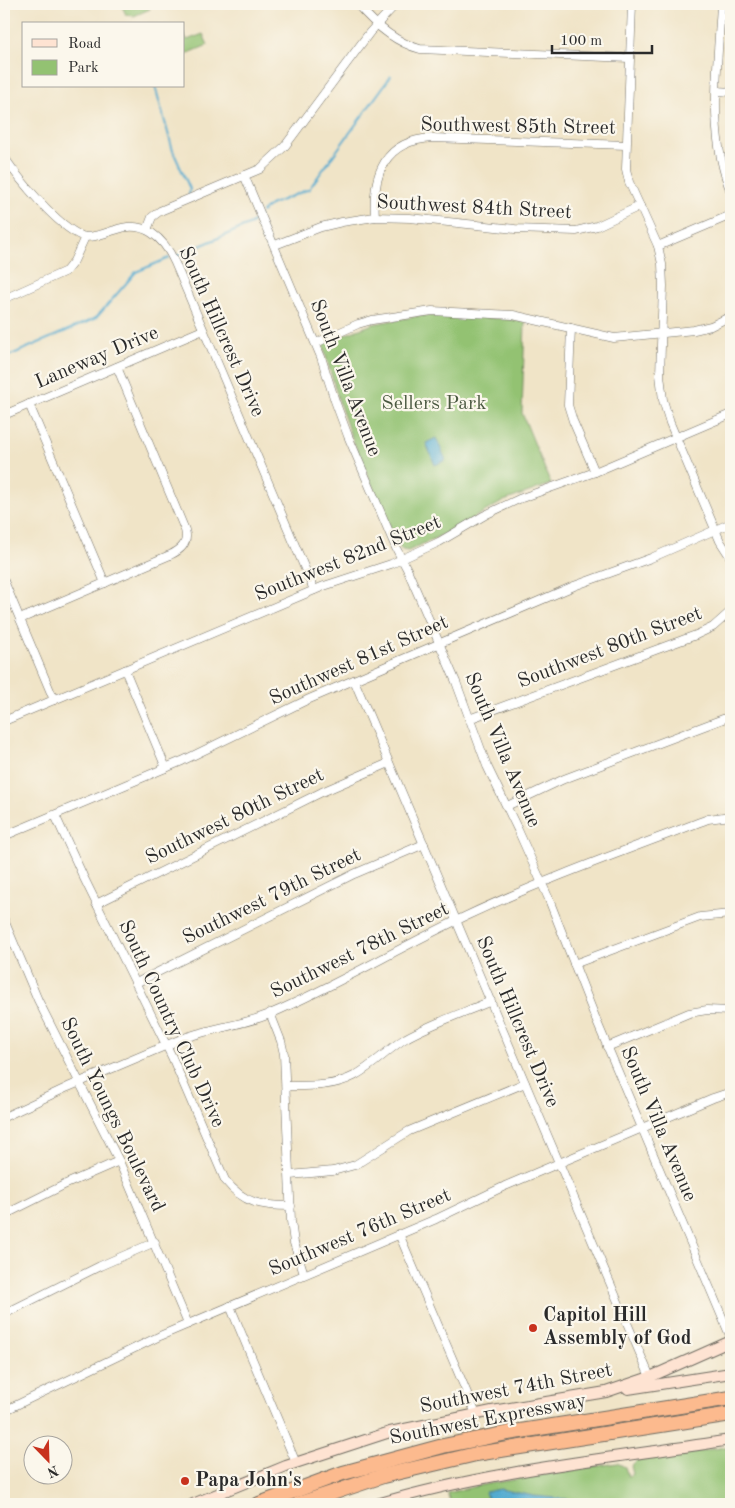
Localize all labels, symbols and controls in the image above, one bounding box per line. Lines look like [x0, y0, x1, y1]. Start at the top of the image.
legend [22, 22, 185, 88]
scale bar [552, 22, 652, 54]
text: 100 m [560, 34, 602, 49]
text: Road [68, 37, 102, 52]
text: Park [68, 61, 99, 76]
street label: Southwest 85th Street [420, 115, 616, 139]
street label: Southwest 84th Street [376, 193, 572, 223]
street label: South Hillcrest Drive [174, 244, 268, 420]
street label: South Villa Avenue [306, 297, 384, 459]
street label: Laneway Drive [32, 323, 162, 393]
park label: Sellers Park [381, 394, 487, 414]
street label: Southwest 82nd Street [252, 512, 444, 606]
street label: Southwest 80th Street [515, 604, 705, 692]
street label: Southwest 81st Street [267, 613, 451, 709]
street label: South Villa Avenue [460, 670, 544, 830]
street label: Southwest 80th Street [143, 765, 327, 869]
street label: Southwest 79th Street [180, 845, 364, 949]
street label: Southwest 78th Street [268, 899, 452, 1003]
street label: South Country Club Drive [114, 917, 228, 1131]
street label: South Hillcrest Drive [472, 933, 562, 1111]
street label: South Youngs Boulevard [56, 1015, 168, 1215]
street label: South Villa Avenue [616, 1044, 700, 1204]
street label: Southwest 76th Street [266, 1186, 454, 1280]
place label: Capitol Hill Assembly of God [543, 1306, 692, 1349]
marker: Capitol Hill Assembly of God [527, 1322, 539, 1334]
street label: Southwest 74th Street [418, 1361, 614, 1417]
street label: Southwest Expressway [388, 1391, 589, 1449]
north arrow [22, 1436, 72, 1486]
text: N [45, 1463, 60, 1480]
place label: Papa John's [195, 1471, 302, 1491]
marker: Papa John's [179, 1475, 191, 1487]

